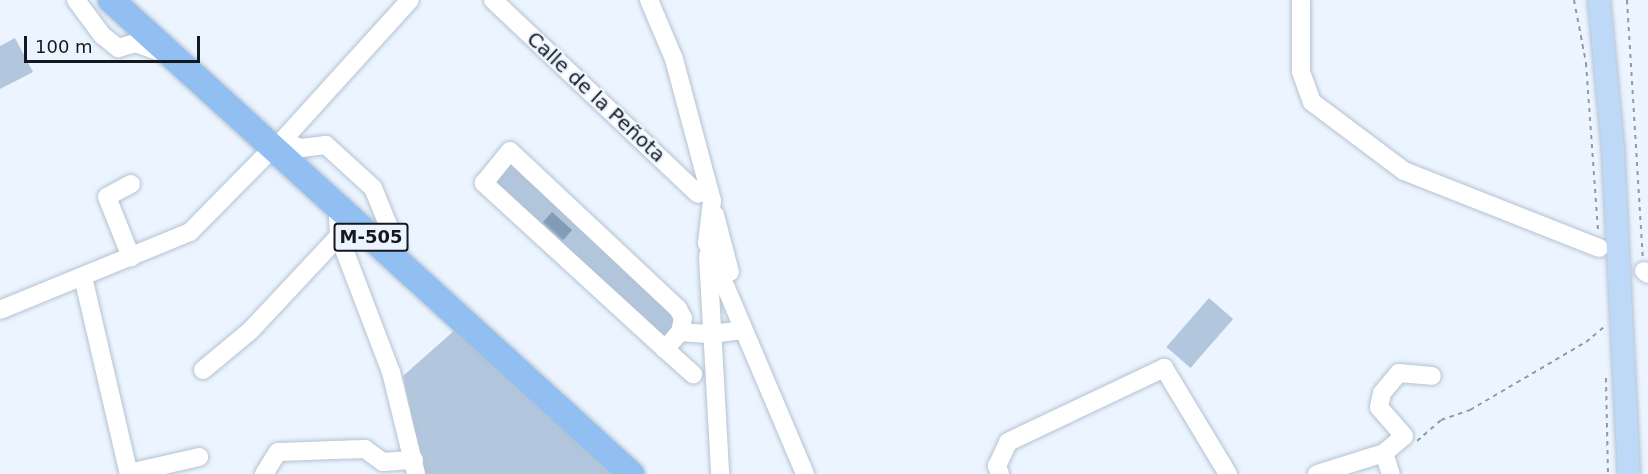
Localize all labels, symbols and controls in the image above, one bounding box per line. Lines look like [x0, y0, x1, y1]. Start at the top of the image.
scale bar [27, 24, 202, 62]
street label: Calle de la Peñota [522, 27, 670, 167]
text: 100 m [35, 36, 93, 57]
road number: M-505 [334, 222, 409, 252]

